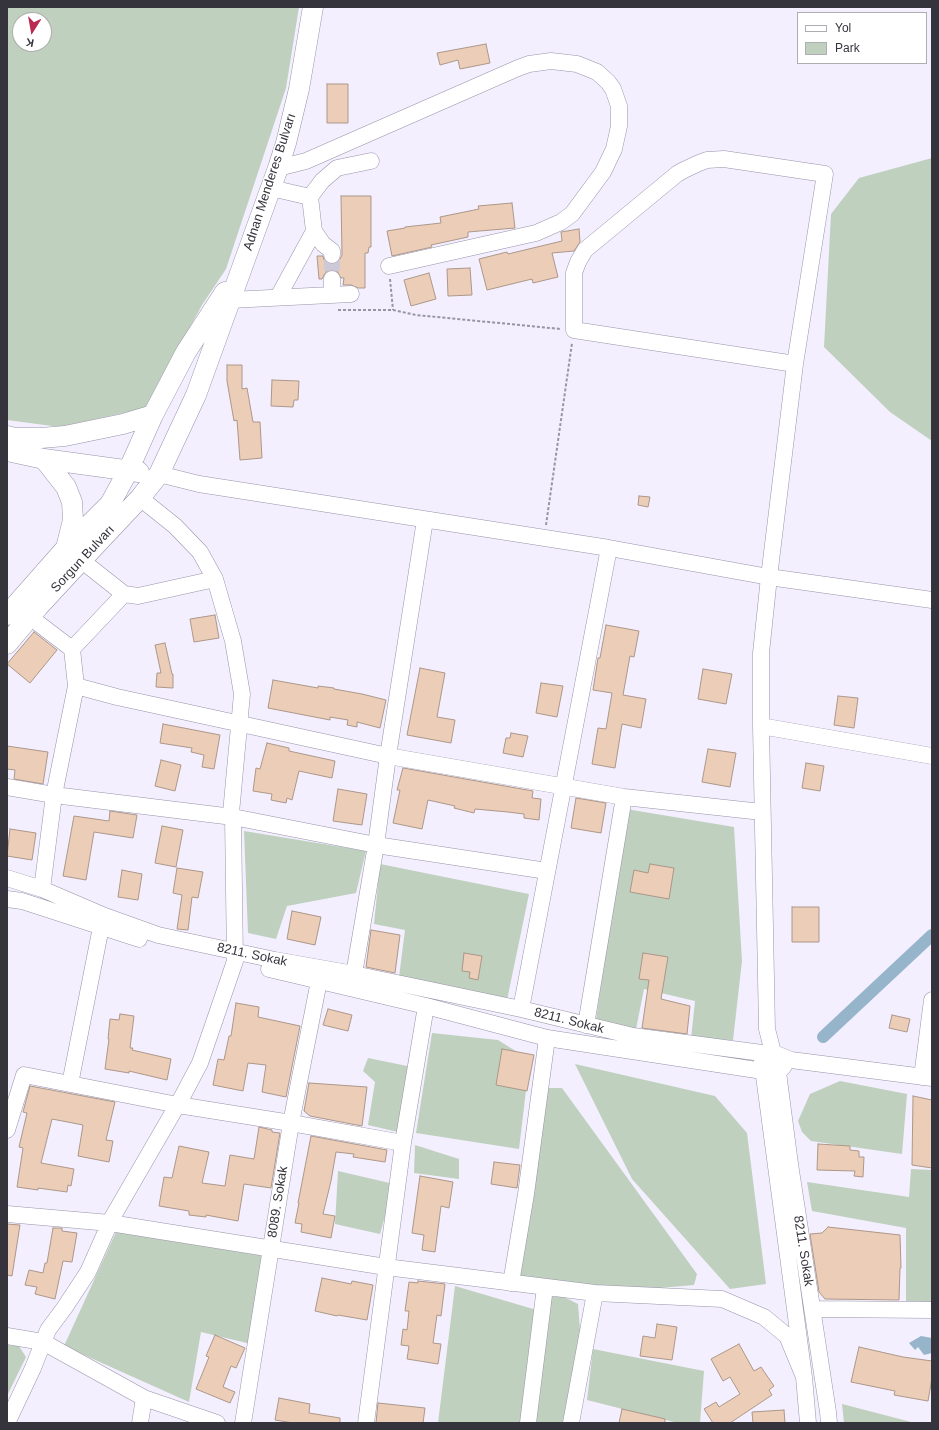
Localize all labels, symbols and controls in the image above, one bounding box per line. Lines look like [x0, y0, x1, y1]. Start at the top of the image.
north arrow [12, 12, 52, 52]
legend [797, 12, 927, 64]
text: Yol [835, 21, 851, 35]
text: K [25, 36, 35, 49]
text: Park [835, 41, 860, 55]
street label: Adnan Menderes Bulvarı [240, 112, 300, 252]
street label: Sorgun Bulvarı [48, 522, 118, 596]
street label: 8211. Sokak [216, 940, 288, 970]
street label: 8211. Sokak [533, 1005, 605, 1037]
street label: 8089. Sokak [265, 1165, 291, 1239]
street label: 8211. Sokak [790, 1215, 816, 1287]

